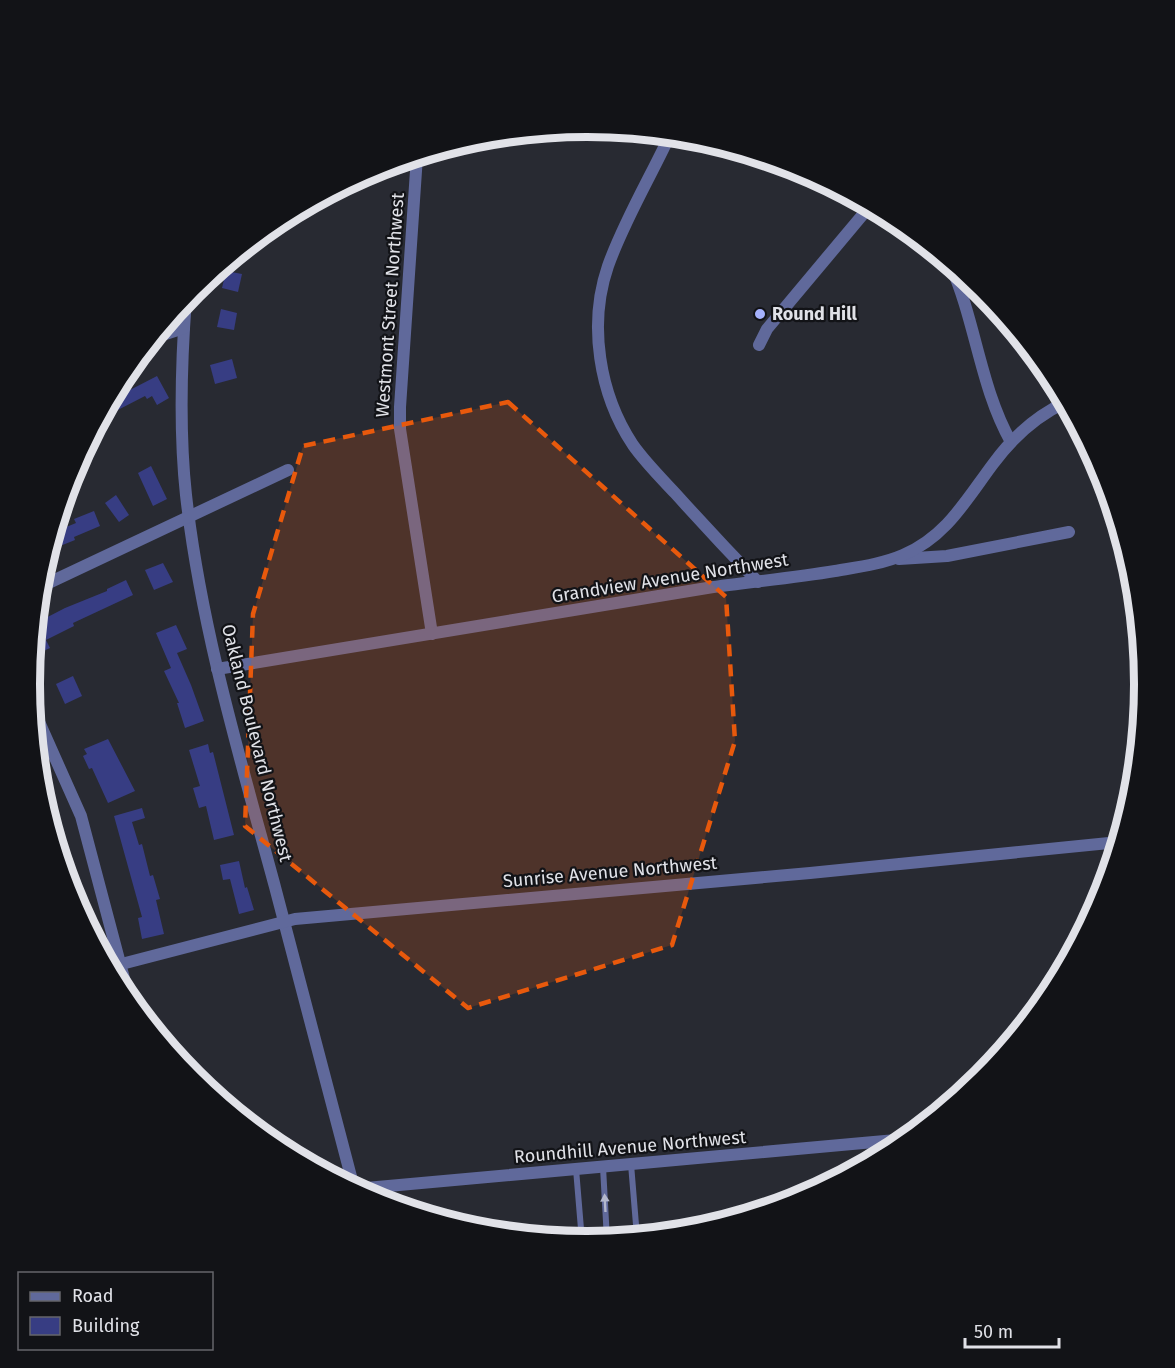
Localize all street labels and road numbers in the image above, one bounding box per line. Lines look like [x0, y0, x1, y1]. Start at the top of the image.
street label: Westmont Street Northwest [371, 191, 409, 418]
street label: Grandview Avenue Northwest [550, 548, 790, 608]
street label: Oakland Boulevard Northwest [217, 622, 297, 864]
street label: Sunrise Avenue Northwest [502, 852, 718, 892]
street label: Roundhill Avenue Northwest [513, 1126, 747, 1168]

